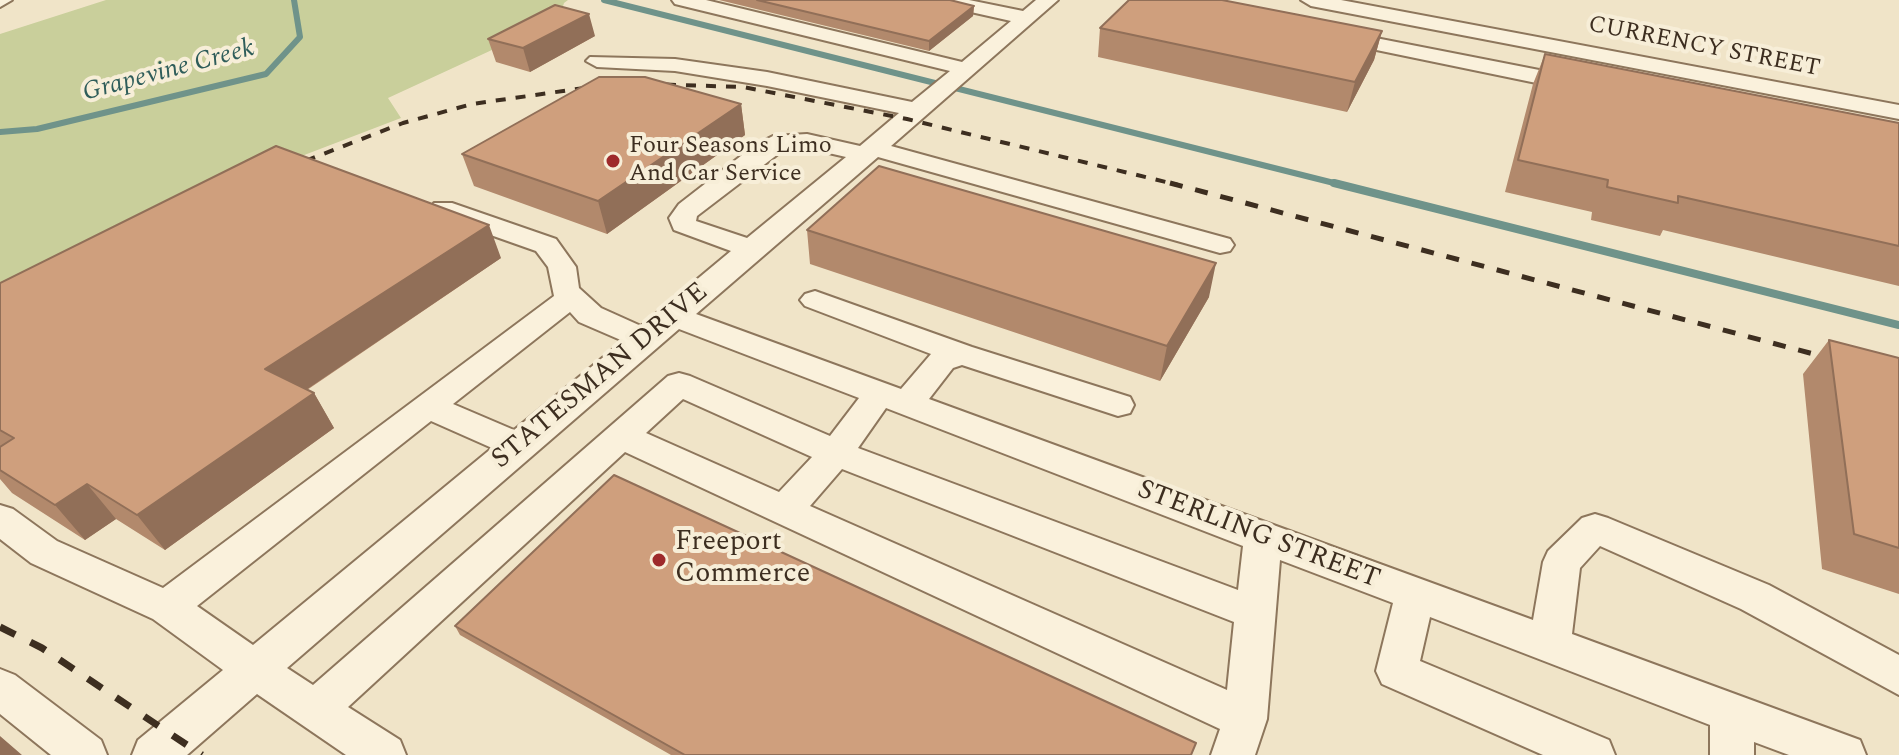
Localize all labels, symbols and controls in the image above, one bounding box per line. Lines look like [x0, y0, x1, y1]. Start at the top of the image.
street label: CURRENCY STREET [1586, 11, 1822, 85]
water label: Grapevine Creek [80, 34, 258, 110]
place label: Four Seasons Limo And Car Service [629, 133, 832, 189]
marker: Four Seasons Limo And Car Service [604, 152, 622, 170]
street label: STATESMAN DRIVE [486, 277, 716, 477]
street label: STERLING STREET [1132, 474, 1384, 598]
place label: Freeport Commerce [675, 527, 810, 593]
marker: Freeport Commerce [650, 551, 668, 569]

